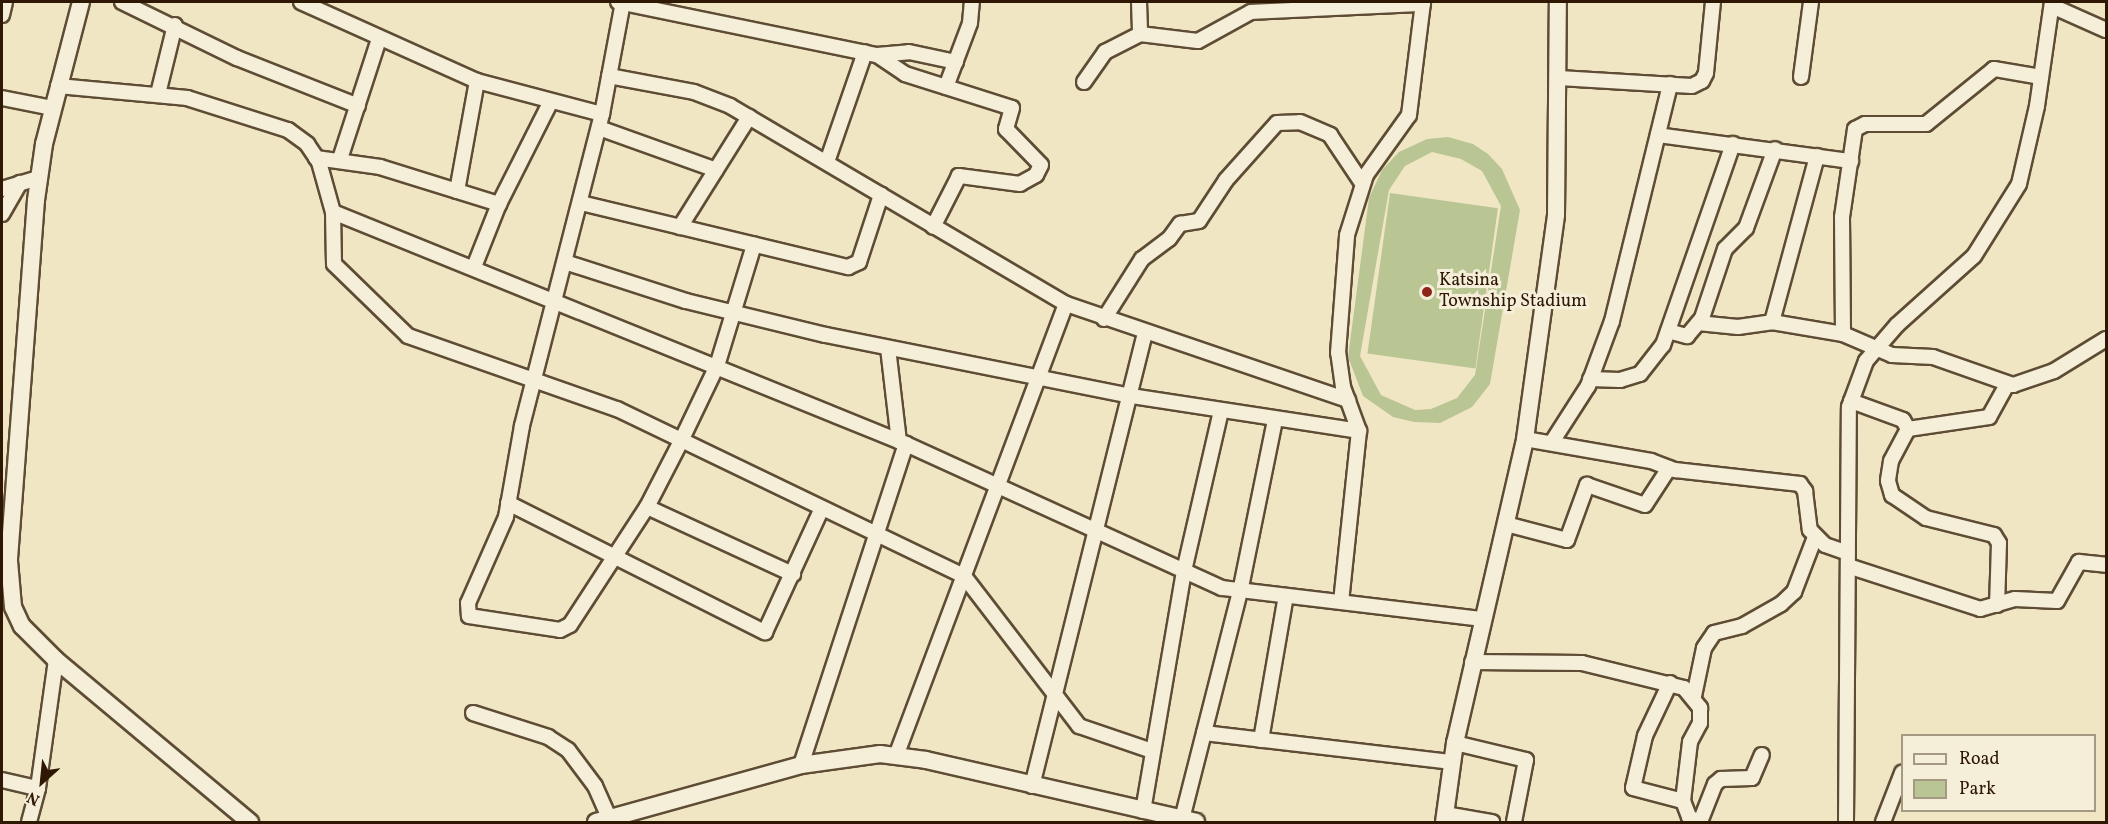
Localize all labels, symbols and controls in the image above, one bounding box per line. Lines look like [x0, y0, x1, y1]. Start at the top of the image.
place label: Katsina Township Stadium [1439, 271, 1587, 314]
marker: Katsina Township Stadium [1420, 285, 1434, 299]
legend [1901, 734, 2096, 812]
text: Road [1959, 747, 2000, 772]
north arrow [12, 752, 72, 812]
text: Park [1959, 777, 1996, 802]
text: N [24, 786, 44, 810]

